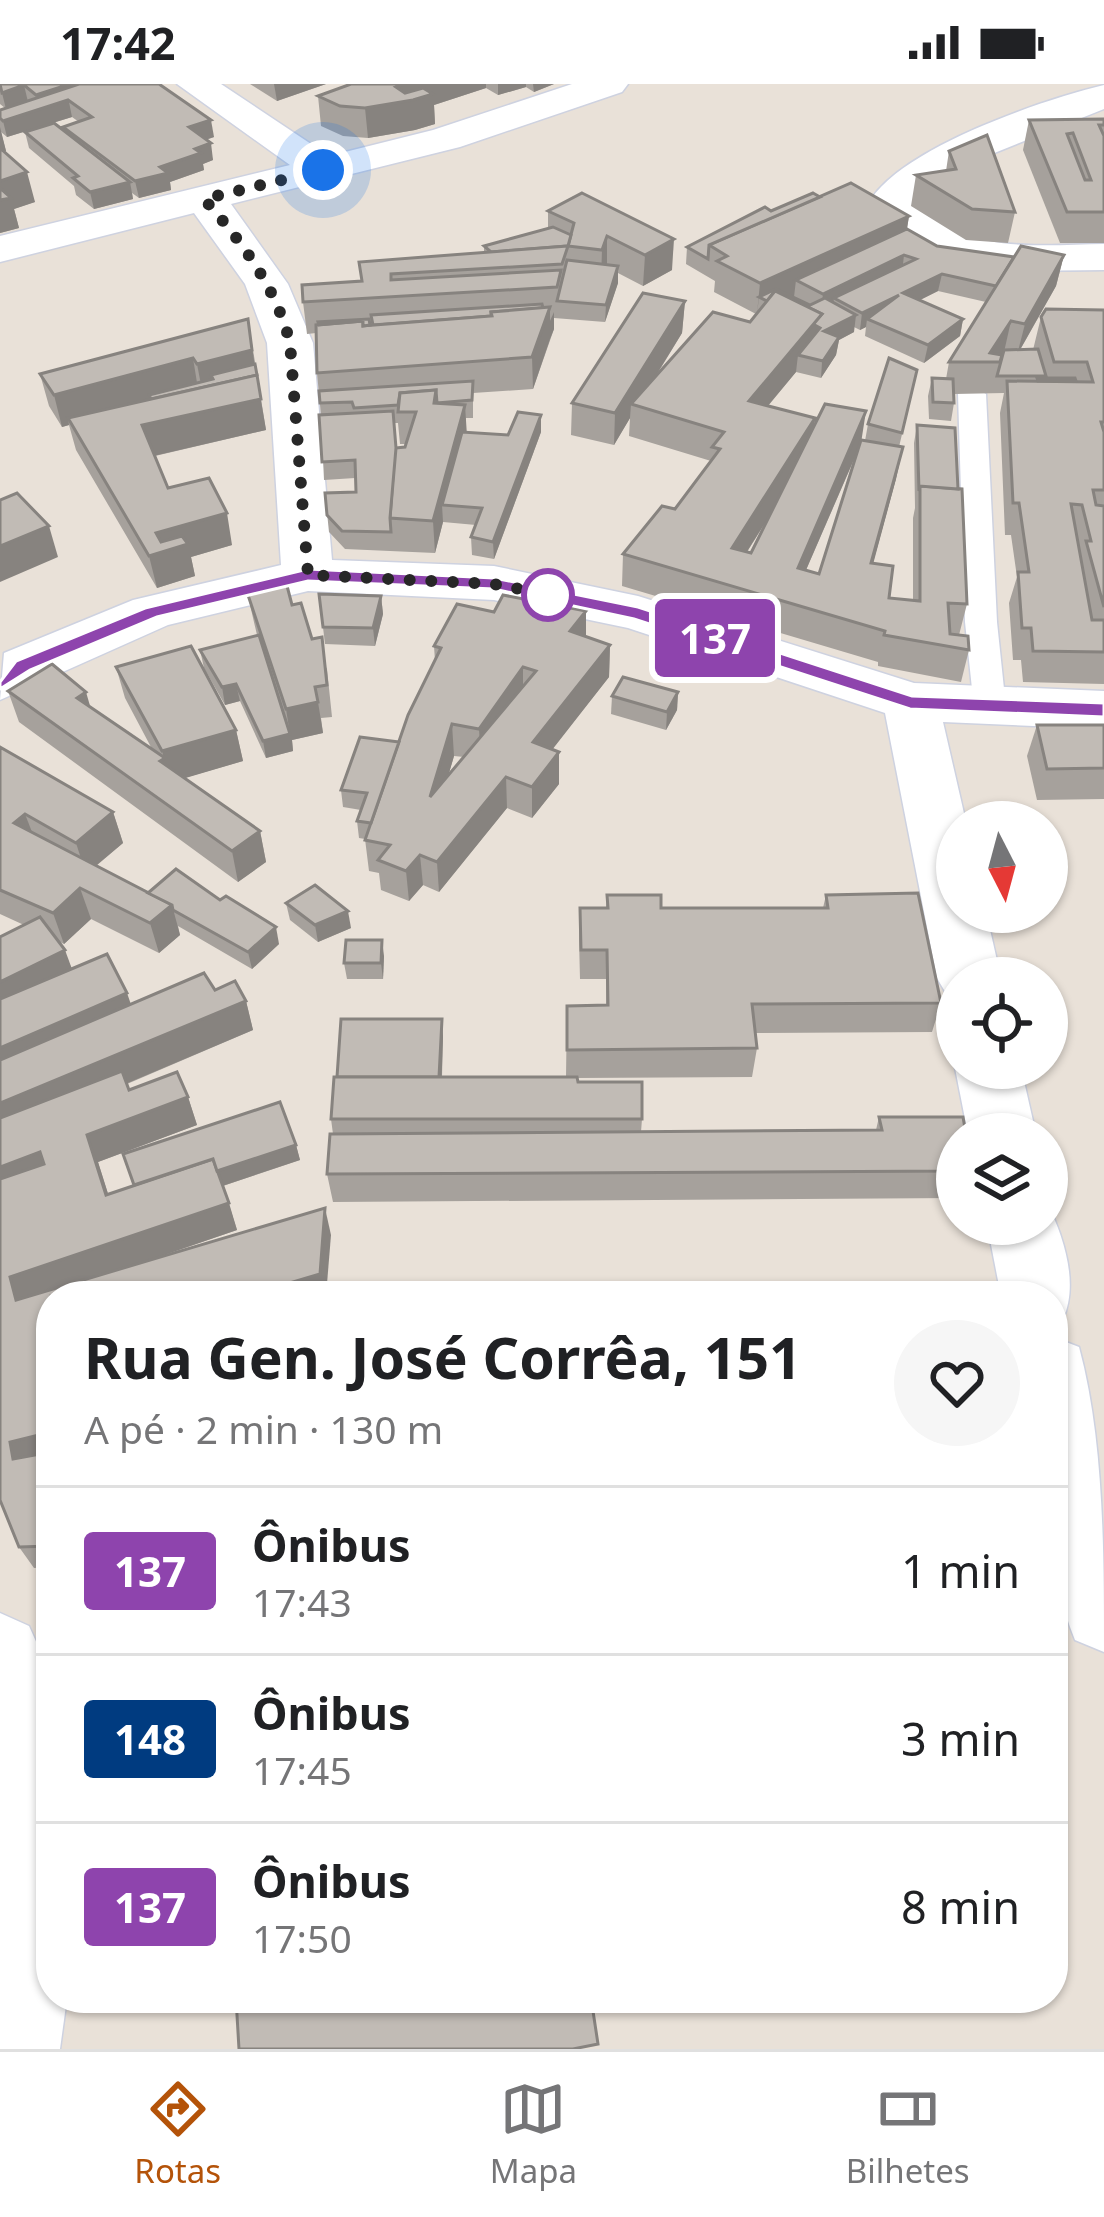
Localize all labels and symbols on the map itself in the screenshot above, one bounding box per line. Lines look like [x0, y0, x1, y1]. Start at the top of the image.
your location [293, 140, 353, 200]
unlabelled marker [523, 570, 573, 620]
line badge: 137 [646, 599, 784, 677]
north arrow [936, 801, 1068, 933]

